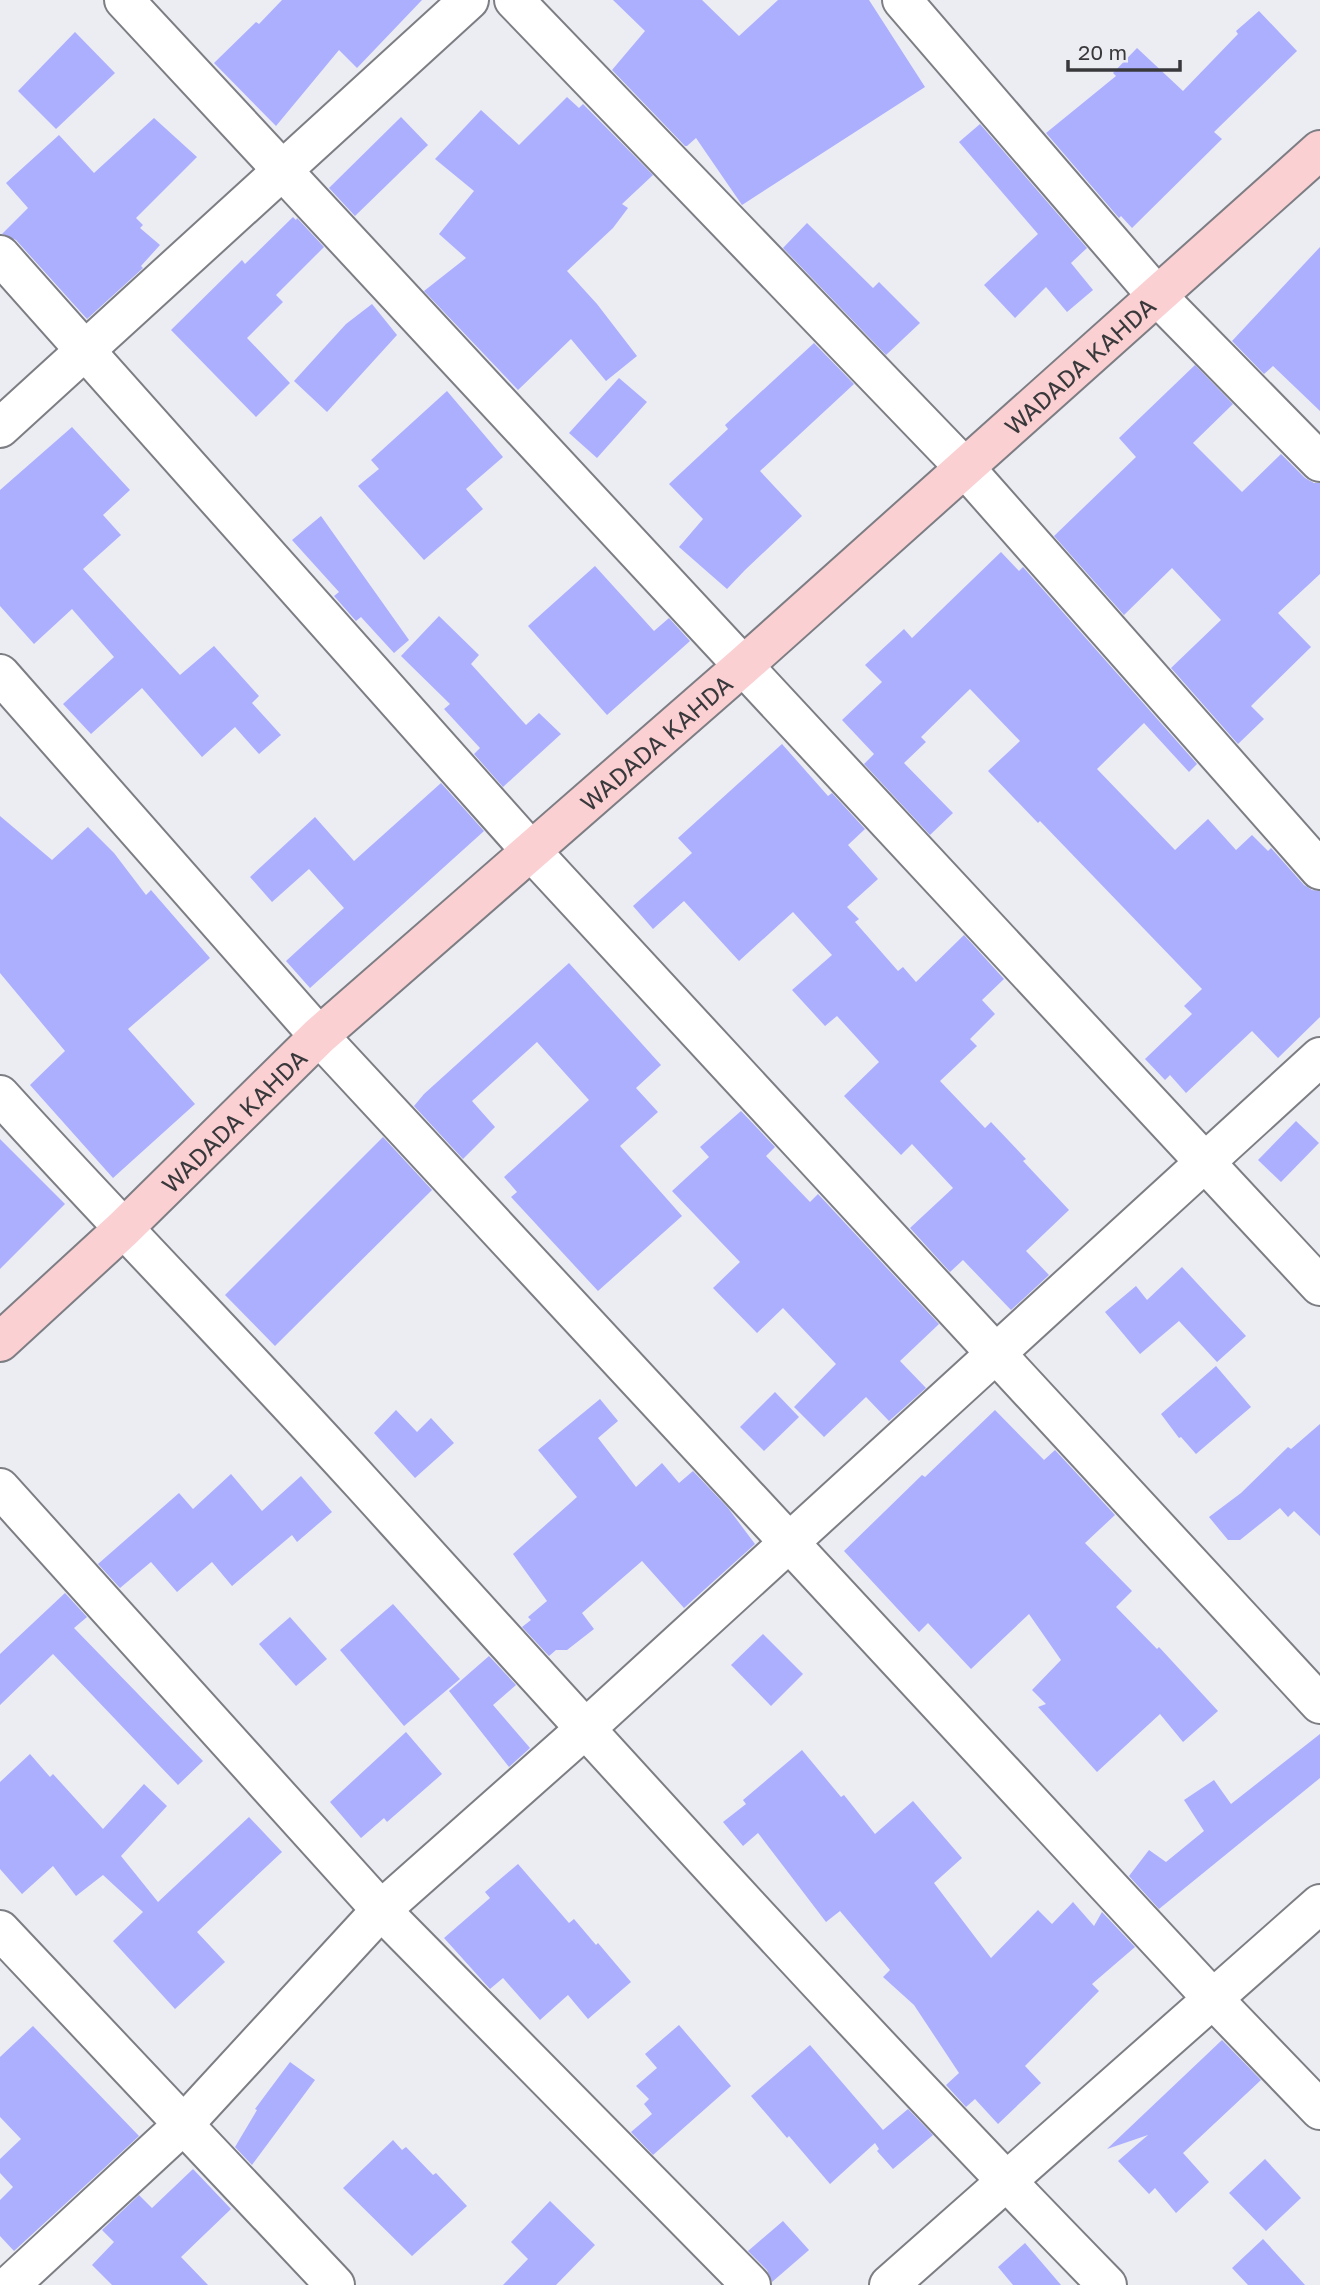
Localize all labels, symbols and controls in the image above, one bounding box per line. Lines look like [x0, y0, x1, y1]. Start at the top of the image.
scale bar [1068, 28, 1180, 72]
text: 20 m [1078, 39, 1127, 65]
street label: WADADA KAHDA [998, 290, 1161, 440]
street label: WADADA KAHDA [574, 668, 738, 816]
street label: WADADA KAHDA [155, 1042, 312, 1198]

